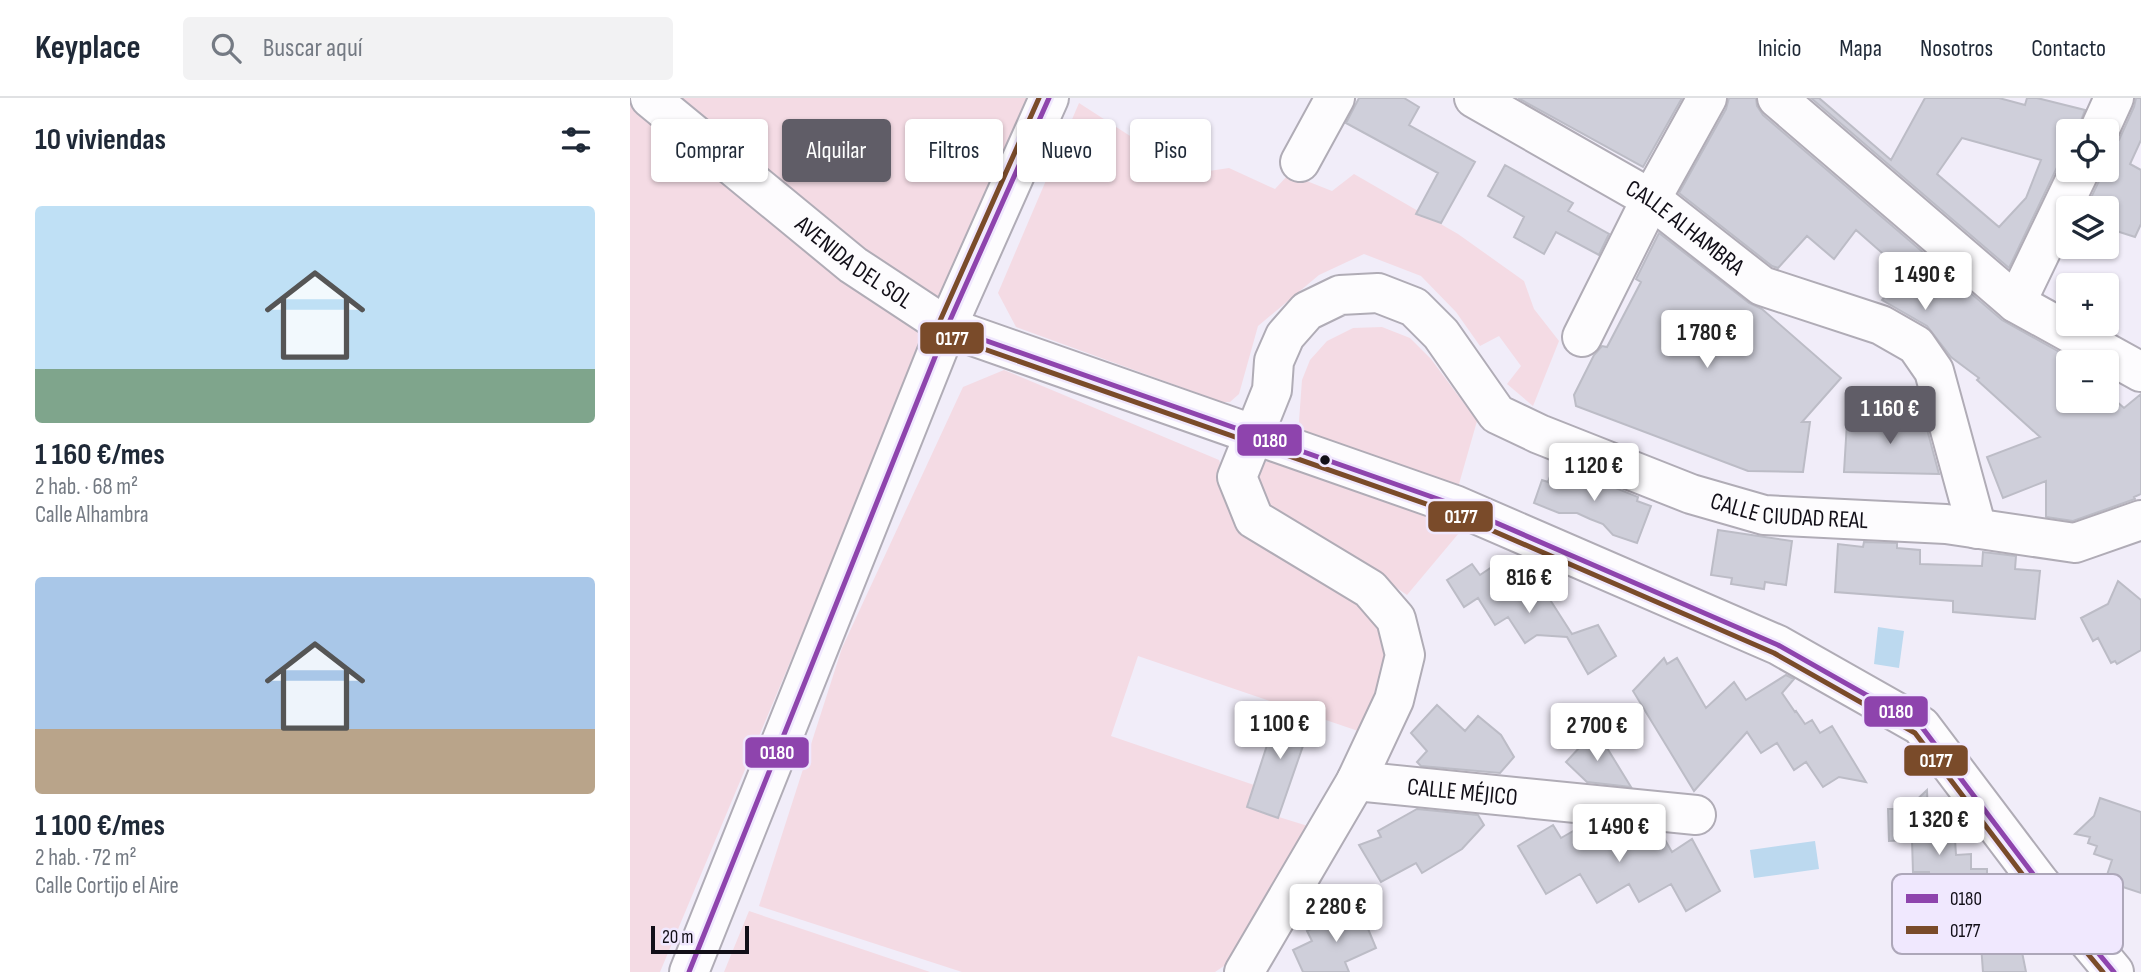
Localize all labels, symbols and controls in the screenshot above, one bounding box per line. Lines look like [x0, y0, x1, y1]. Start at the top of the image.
search box [183, 17, 673, 80]
text: Keyplace [35, 28, 141, 68]
icon: search [207, 29, 245, 67]
text: Buscar aquí [263, 33, 363, 64]
text: Inicio [1758, 34, 1801, 63]
text: Mapa [1839, 34, 1882, 63]
text: Nosotros [1920, 34, 1993, 63]
text: Contacto [2031, 34, 2106, 63]
chip: Comprar [651, 119, 768, 182]
chip: Alquilar [782, 119, 891, 182]
chip: Filtros [905, 119, 1003, 182]
chip: Nuevo [1017, 119, 1116, 182]
chip: Piso [1130, 119, 1211, 182]
map controls [2056, 119, 2119, 413]
button: locate [2056, 119, 2119, 182]
icon: filters [557, 121, 595, 159]
text: 10 viviendas [35, 122, 166, 158]
street label: CALLE ALHAMBRA [1621, 174, 1751, 282]
button: layers [2056, 196, 2119, 259]
street label: AVENIDA DEL SOL [789, 209, 918, 315]
icon: home [252, 252, 378, 378]
pin: 1 490 € [1860, 252, 1990, 312]
text: 1 490 € [1895, 261, 1955, 289]
button: + [2056, 273, 2119, 336]
pin: 1 780 € [1642, 310, 1772, 370]
text: 1 780 € [1677, 319, 1737, 347]
line badge: 0177 [919, 321, 985, 355]
text: 0177 [935, 328, 969, 351]
button: − [2056, 350, 2119, 413]
pin: 1 160 € [1825, 386, 1955, 446]
text: 1 160 € [1861, 395, 1919, 423]
line badge: 0180 [1236, 423, 1303, 457]
text: 0180 [1253, 430, 1287, 453]
text: 1 160 €/mes [35, 437, 165, 473]
pin: 1 120 € [1529, 444, 1659, 503]
text: 1 120 € [1565, 452, 1623, 480]
unlabelled marker [1318, 453, 1332, 467]
text: 2 hab. · 68 m² [35, 473, 138, 501]
street label: CALLE CIUDAD REAL [1707, 486, 1869, 535]
line badge: 0177 [1427, 500, 1494, 533]
text: Calle Alhambra [35, 501, 149, 529]
text: 0177 [1444, 506, 1478, 529]
pin: 816 € [1480, 556, 1578, 615]
text: 816 € [1506, 564, 1552, 592]
icon: home [252, 623, 378, 749]
line badge: 0180 [1863, 695, 1929, 728]
text: 0180 [1879, 701, 1913, 724]
pin: 1 100 € [1215, 702, 1345, 761]
pin: 2 700 € [1532, 704, 1662, 763]
text: 1 100 € [1251, 710, 1309, 738]
text: 2 700 € [1567, 712, 1627, 740]
line badge: 0180 [744, 736, 810, 769]
text: 0180 [760, 742, 794, 765]
line badge: 0177 [1903, 744, 1969, 777]
text: 0177 [1919, 750, 1953, 773]
street label: CALLE MÉJICO [1406, 772, 1519, 812]
pin: 1 320 € [1874, 798, 2004, 857]
pin: 1 490 € [1554, 804, 1684, 864]
text: 1 320 € [1909, 806, 1969, 834]
text: 1 100 €/mes [35, 808, 165, 844]
text: 1 490 € [1589, 813, 1649, 841]
text: 2 hab. · 72 m² [35, 844, 137, 872]
text: Calle Cortijo el Aire [35, 872, 179, 900]
legend [1892, 874, 2123, 954]
pin: 2 280 € [1271, 884, 1401, 944]
text: 0180 [1950, 888, 1982, 911]
text: 2 280 € [1306, 893, 1366, 921]
text: 0177 [1950, 920, 1981, 943]
scale bar [651, 923, 749, 955]
text: 20 m [662, 926, 694, 949]

